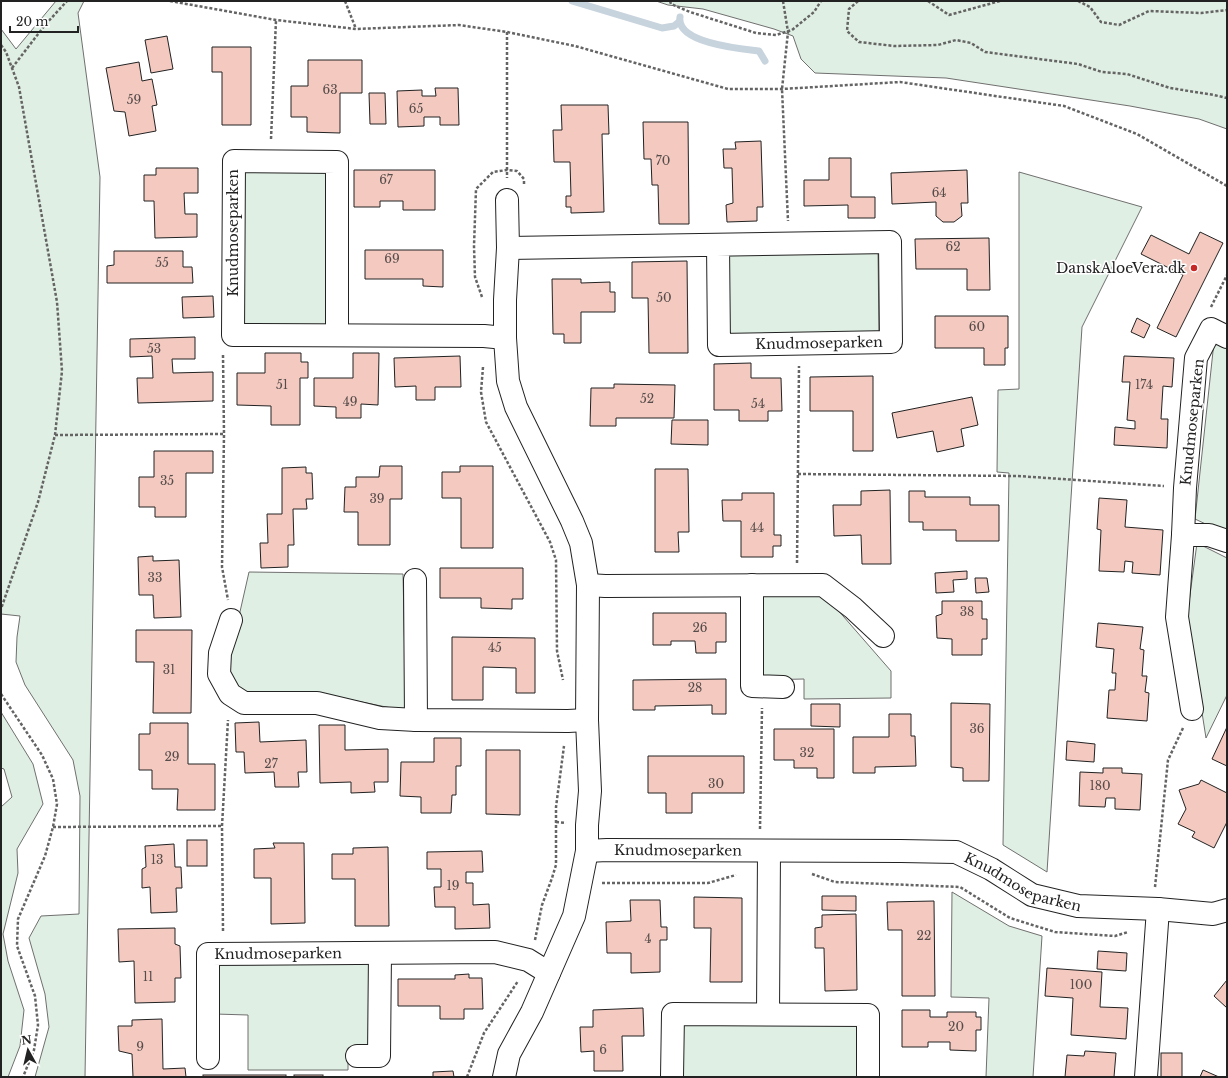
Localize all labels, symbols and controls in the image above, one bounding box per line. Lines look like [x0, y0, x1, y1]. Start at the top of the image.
scale bar [10, 8, 78, 34]
text: 20 m [16, 14, 48, 29]
house number: 63 [322, 82, 338, 97]
house number: 59 [127, 92, 141, 107]
house number: 65 [409, 101, 423, 116]
house number: 70 [656, 153, 670, 168]
street label: Knudmoseparken [224, 169, 242, 297]
house number: 67 [379, 172, 394, 187]
house number: 64 [932, 185, 946, 200]
house number: 62 [945, 239, 961, 254]
house number: 69 [384, 251, 400, 266]
house number: 55 [155, 255, 169, 270]
place label: DanskAloeVera.dk [1056, 259, 1186, 277]
marker: DanskAloeVera.dk [1189, 263, 1199, 273]
house number: 50 [656, 290, 672, 305]
house number: 60 [969, 319, 985, 334]
street label: Knudmoseparken [755, 333, 883, 353]
house number: 53 [147, 341, 161, 356]
street label: Knudmoseparken [1176, 357, 1208, 486]
house number: 51 [276, 377, 288, 392]
house number: 174 [1135, 377, 1153, 392]
house number: 52 [640, 391, 654, 406]
house number: 49 [343, 394, 357, 409]
house number: 54 [751, 396, 765, 411]
house number: 35 [160, 473, 174, 488]
house number: 39 [369, 491, 385, 506]
house number: 44 [750, 520, 764, 535]
house number: 33 [148, 570, 162, 585]
house number: 38 [960, 604, 974, 619]
house number: 26 [692, 620, 708, 635]
house number: 45 [488, 640, 502, 655]
house number: 31 [163, 662, 175, 677]
house number: 28 [688, 680, 702, 695]
house number: 36 [969, 721, 985, 736]
house number: 32 [800, 745, 814, 760]
house number: 29 [164, 749, 180, 764]
house number: 27 [264, 756, 279, 771]
house number: 30 [708, 776, 724, 791]
house number: 180 [1089, 778, 1111, 793]
street label: Knudmoseparken [614, 841, 742, 859]
street label: Knudmoseparken [961, 848, 1083, 916]
house number: 13 [151, 852, 163, 867]
house number: 19 [446, 878, 460, 893]
house number: 22 [917, 928, 931, 943]
house number: 4 [644, 931, 652, 946]
street label: Knudmoseparken [214, 944, 342, 963]
house number: 11 [143, 969, 153, 984]
house number: 100 [1070, 977, 1092, 992]
house number: 20 [948, 1019, 964, 1034]
north arrow [8, 1030, 48, 1070]
text: N [21, 1032, 33, 1048]
house number: 9 [136, 1039, 144, 1054]
house number: 6 [599, 1042, 607, 1057]

